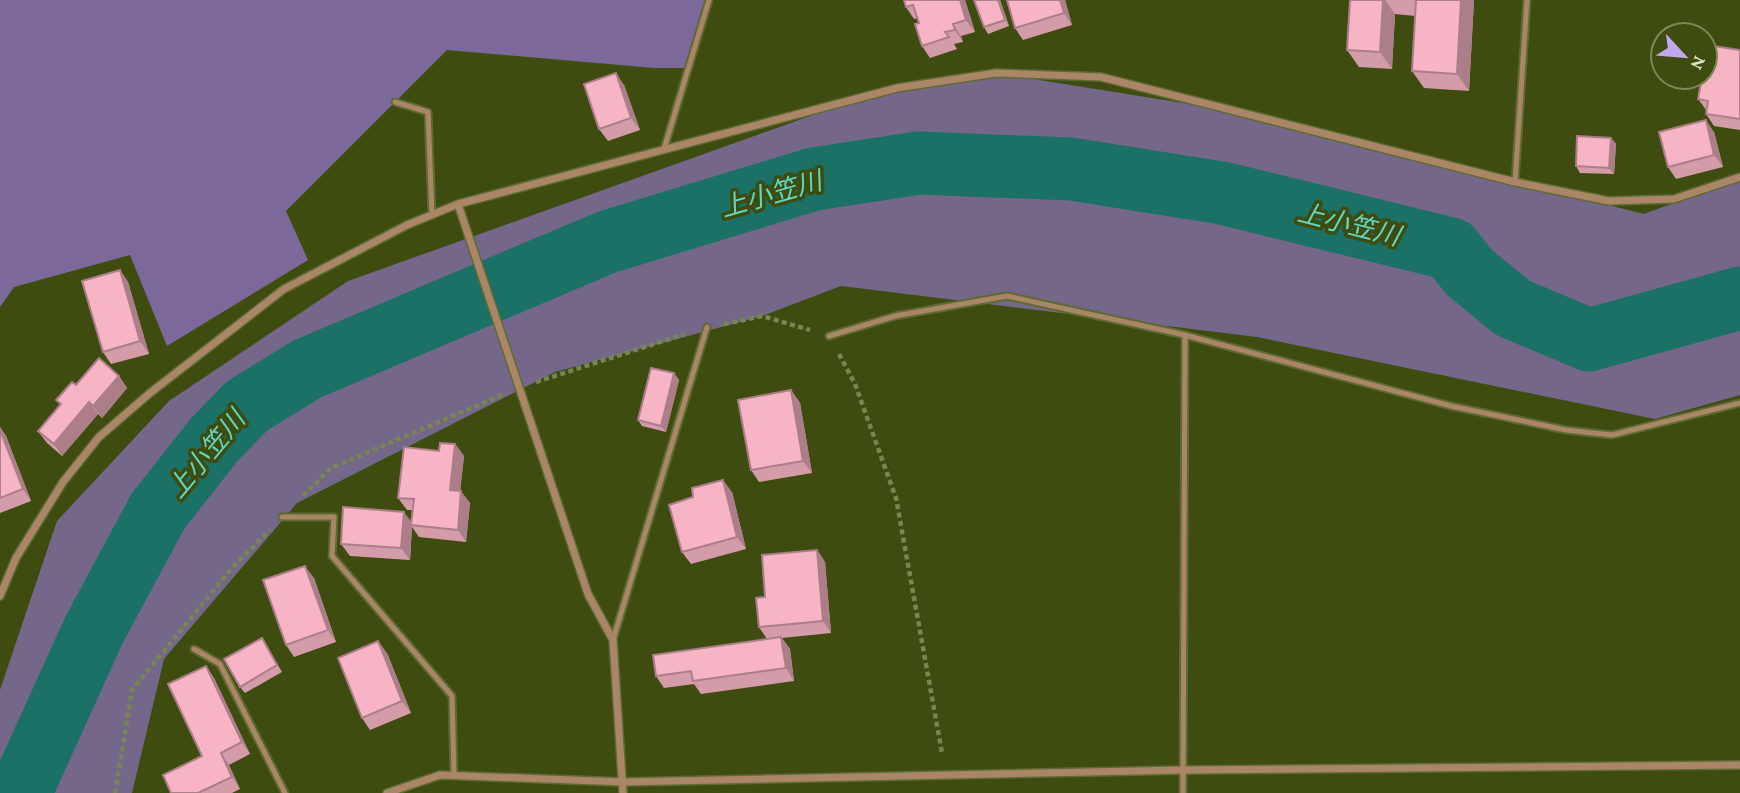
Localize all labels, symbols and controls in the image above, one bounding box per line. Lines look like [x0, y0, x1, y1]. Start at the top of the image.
north arrow [1649, 21, 1719, 91]
text: N [1687, 53, 1711, 74]
water label: 上小笠川 [717, 165, 828, 223]
water label: 上小笠川 [1295, 198, 1406, 252]
water label: 上小笠川 [162, 403, 253, 503]

